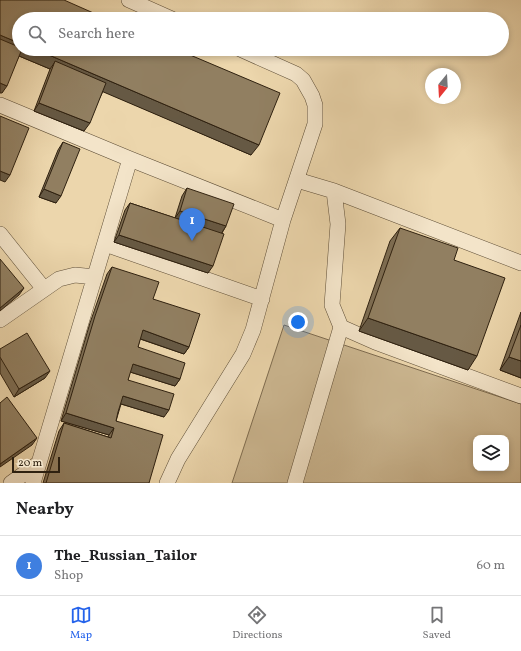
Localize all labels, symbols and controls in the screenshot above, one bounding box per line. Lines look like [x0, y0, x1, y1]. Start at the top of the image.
search box [12, 12, 509, 56]
icon: search [26, 23, 48, 45]
text: Search here [58, 24, 135, 45]
north arrow [425, 68, 461, 104]
pin: 1 [179, 208, 205, 241]
your location [288, 312, 308, 332]
map controls [473, 435, 509, 471]
button: layers [473, 435, 509, 471]
scale bar [12, 455, 60, 474]
text: 20 m [18, 456, 42, 471]
text: Nearby [16, 498, 74, 521]
text: The_Russian_Tailor [54, 546, 197, 567]
text: 1 [26, 557, 32, 575]
text: 60 m [477, 557, 505, 575]
text: Shop [54, 567, 83, 585]
tab: Map [70, 604, 92, 643]
tab: Directions [232, 604, 283, 643]
tab: Saved [423, 604, 451, 643]

